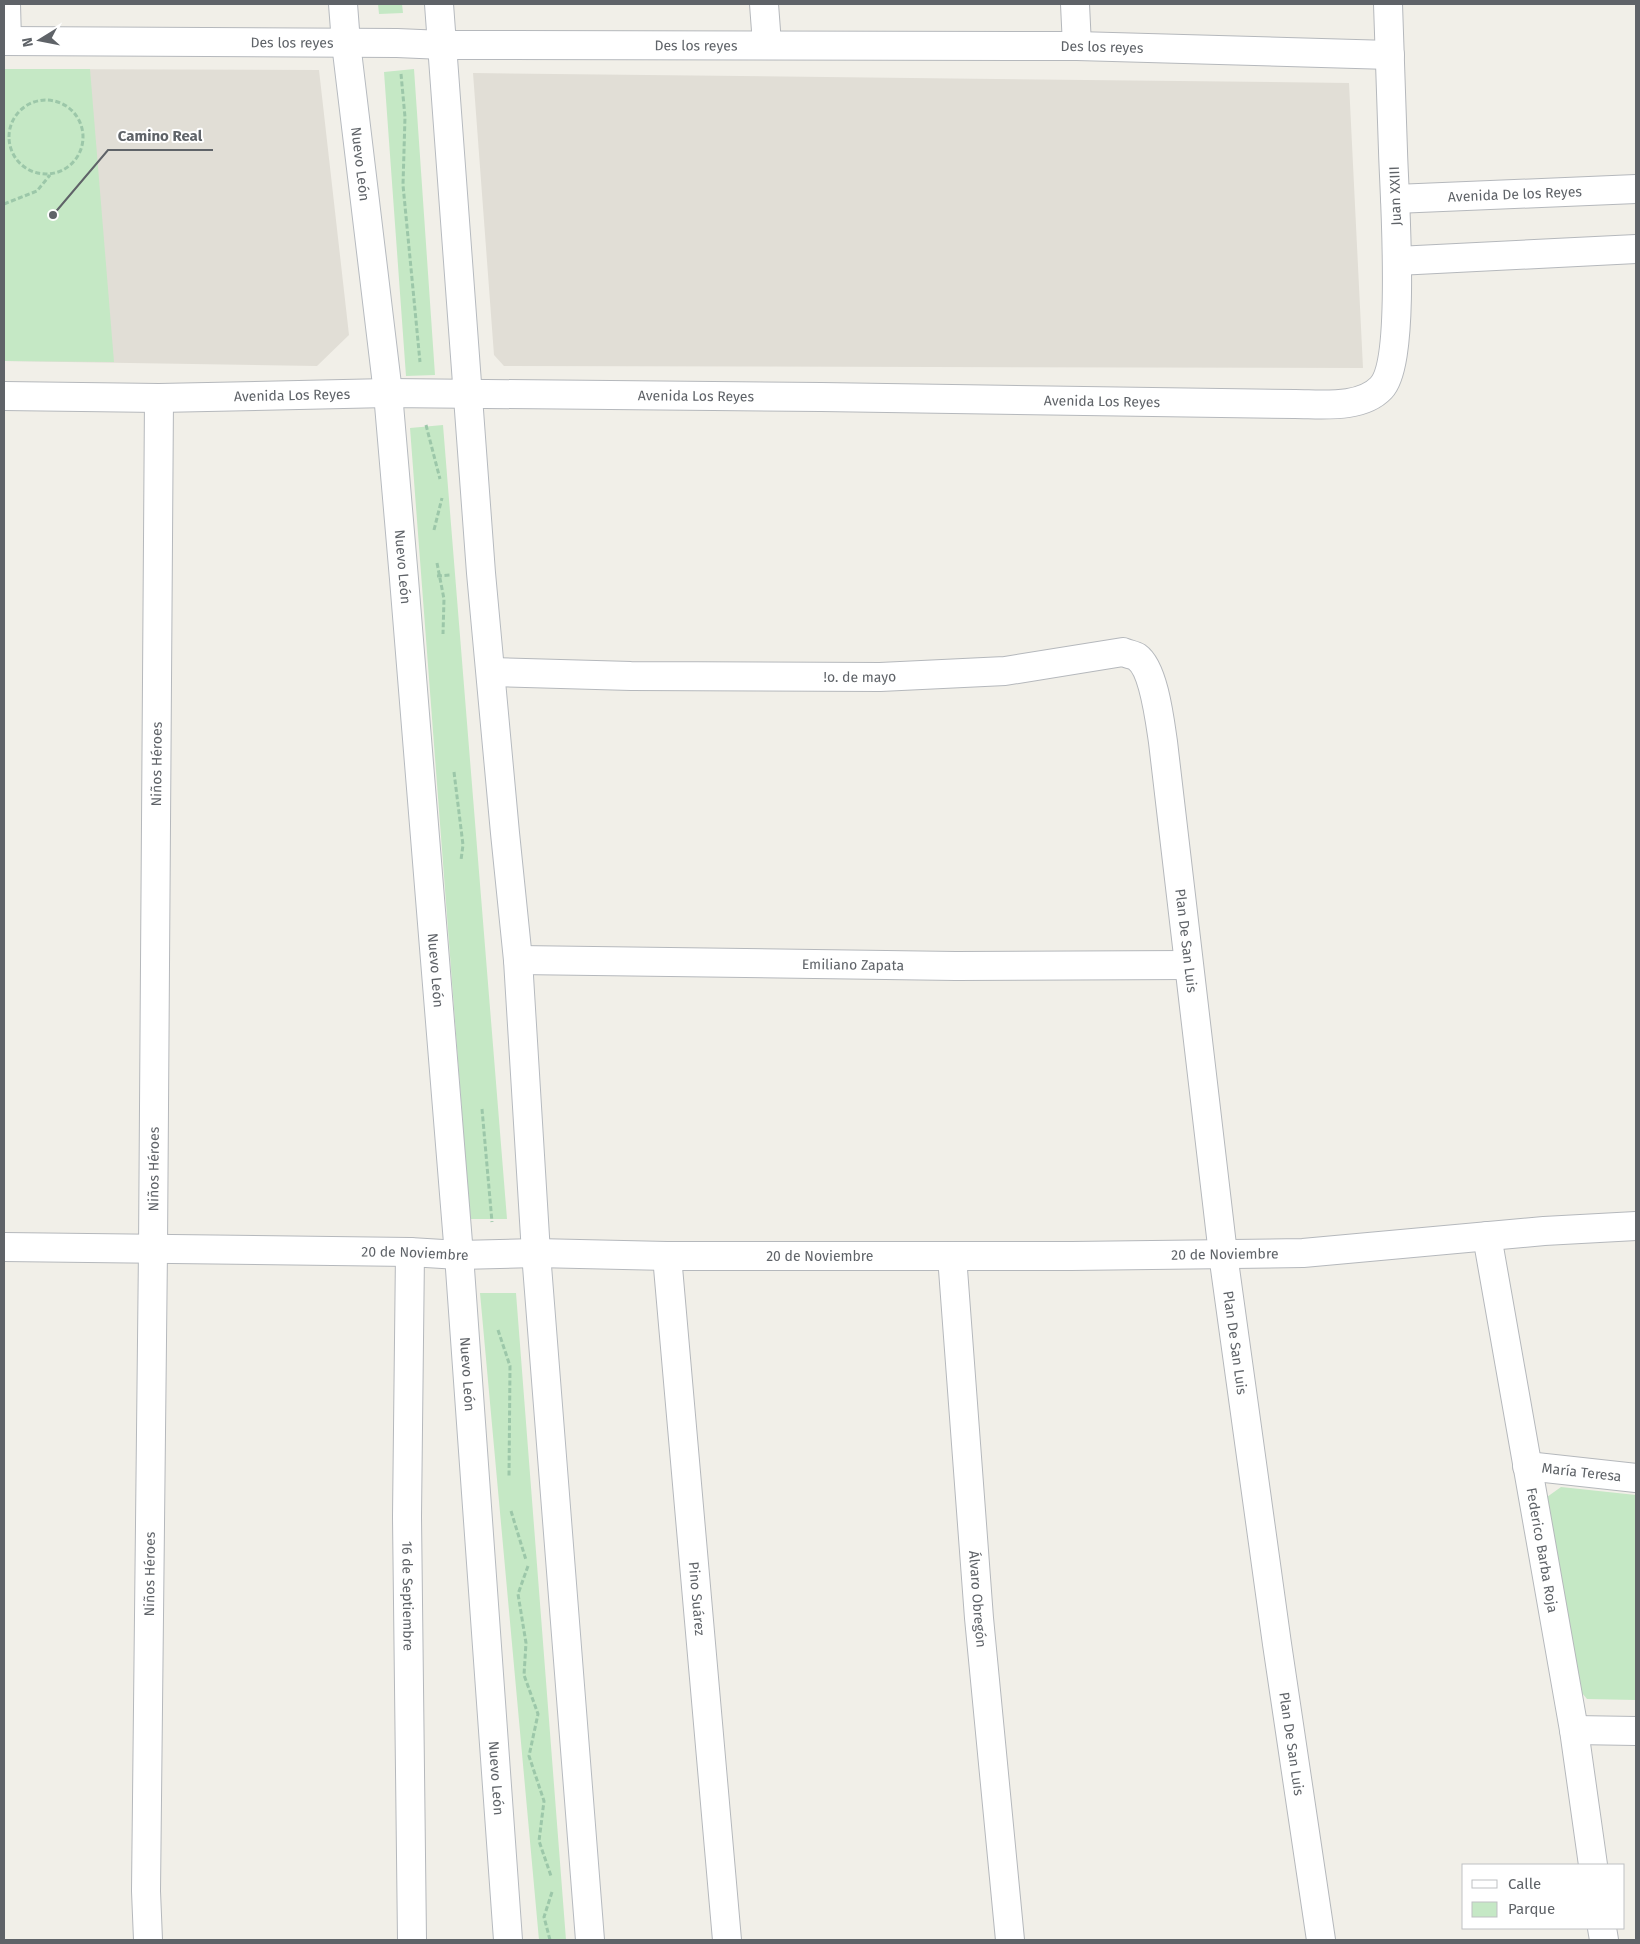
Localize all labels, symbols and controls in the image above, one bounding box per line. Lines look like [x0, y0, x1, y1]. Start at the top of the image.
north arrow [15, 15, 65, 65]
street label: Des los reyes [250, 34, 334, 52]
text: N [19, 36, 37, 48]
street label: Des los reyes [654, 37, 738, 54]
street label: Des los reyes [1060, 38, 1144, 57]
callout: Camino Real [108, 120, 213, 150]
street label: Nuevo León [347, 126, 373, 202]
text: Camino Real [118, 127, 203, 145]
street label: Juan XXIII [1386, 166, 1405, 226]
street label: Avenida De los Reyes [1448, 183, 1583, 206]
street label: Avenida Los Reyes [234, 386, 351, 405]
street label: Avenida Los Reyes [638, 387, 755, 405]
street label: Avenida Los Reyes [1044, 392, 1161, 411]
street label: Nuevo León [391, 529, 414, 605]
street label: !o. de mayo [824, 668, 897, 686]
street label: Niños Héroes [148, 721, 166, 807]
street label: Plan De San Luis [1171, 888, 1200, 994]
street label: Nuevo León [424, 933, 447, 1008]
street label: Emiliano Zapata [802, 956, 904, 974]
street label: Niños Héroes [145, 1126, 163, 1212]
street label: 20 de Noviembre [361, 1243, 469, 1264]
street label: 20 de Noviembre [1171, 1245, 1279, 1264]
street label: 20 de Noviembre [766, 1248, 873, 1265]
street label: Plan De San Luis [1219, 1290, 1250, 1396]
street label: Nuevo León [456, 1336, 478, 1412]
street label: María Teresa [1541, 1460, 1622, 1485]
street label: Federico Barba Roja [1522, 1486, 1561, 1614]
street label: Niños Héroes [141, 1531, 159, 1617]
street label: 16 de Septiembre [398, 1541, 417, 1651]
street label: Álvaro Obregón [965, 1550, 990, 1648]
street label: Pino Suárez [685, 1561, 708, 1636]
street label: Plan De San Luis [1275, 1691, 1307, 1797]
street label: Nuevo León [485, 1740, 507, 1816]
legend [1462, 1864, 1625, 1929]
text: Calle [1508, 1875, 1541, 1893]
text: Parque [1508, 1900, 1555, 1918]

